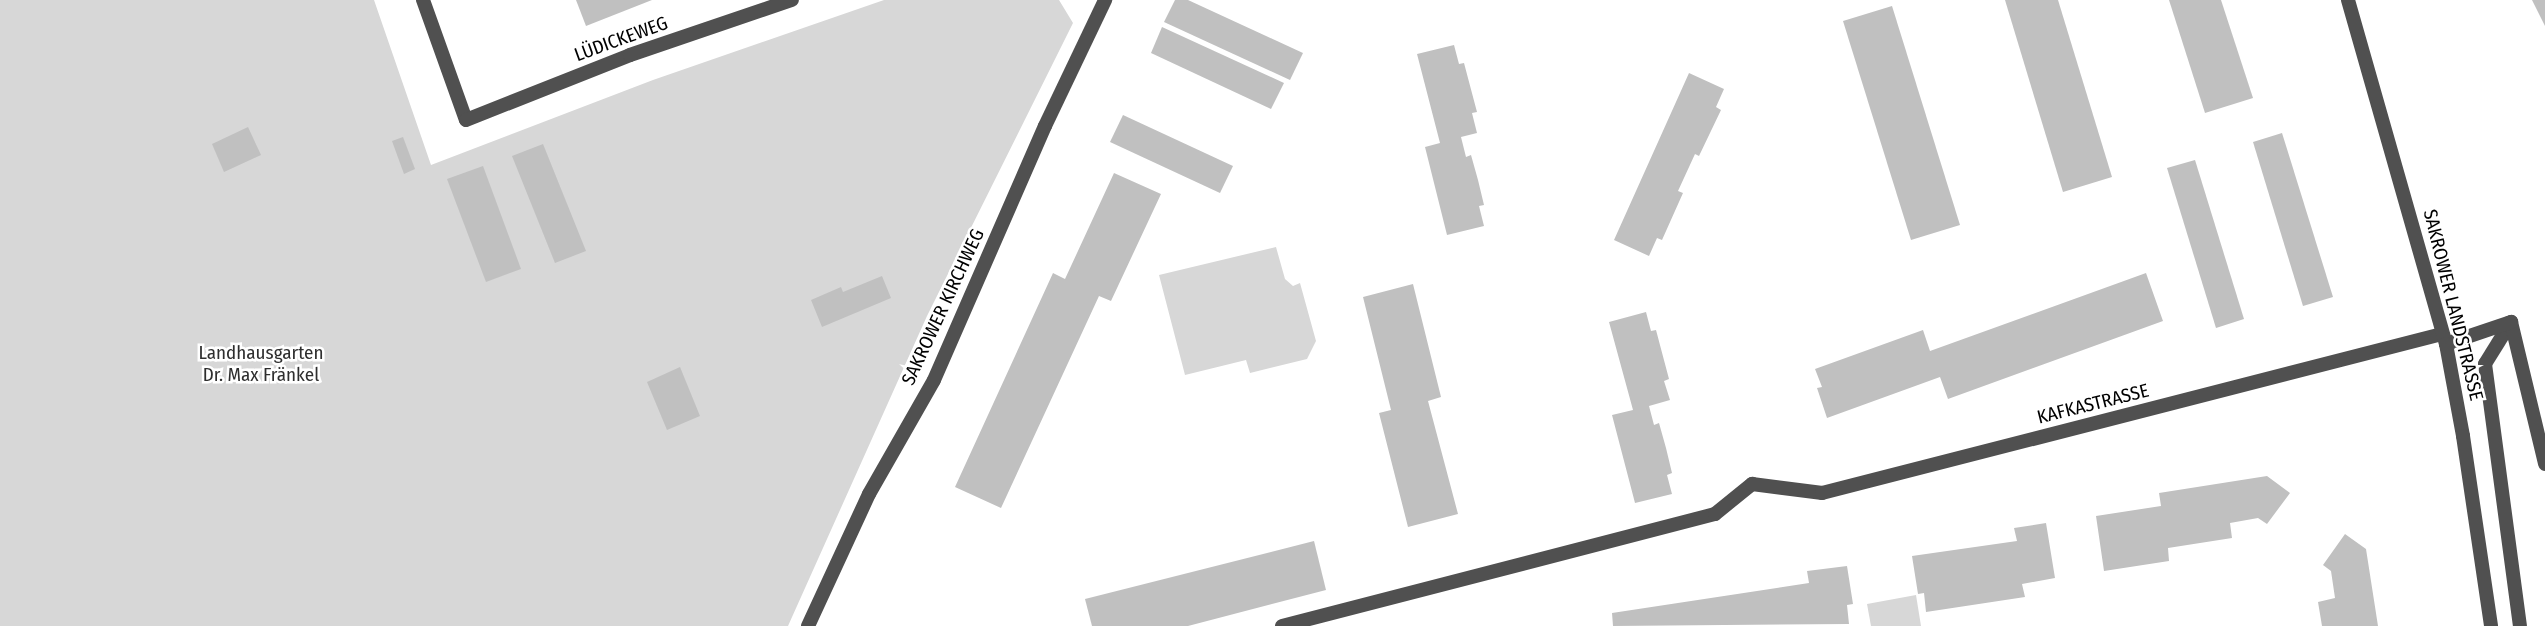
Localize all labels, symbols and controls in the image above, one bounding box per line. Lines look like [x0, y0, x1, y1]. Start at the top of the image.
street label: LÜDICKEWEG [571, 12, 671, 66]
street label: SAKROWER LANDSTRASSE [2418, 207, 2488, 403]
street label: SAKROWER KIRCHWEG [897, 225, 989, 389]
park label: Landhausgarten Dr. Max Fränkel [198, 342, 324, 386]
street label: KAFKASTRASSE [2035, 379, 2151, 429]

